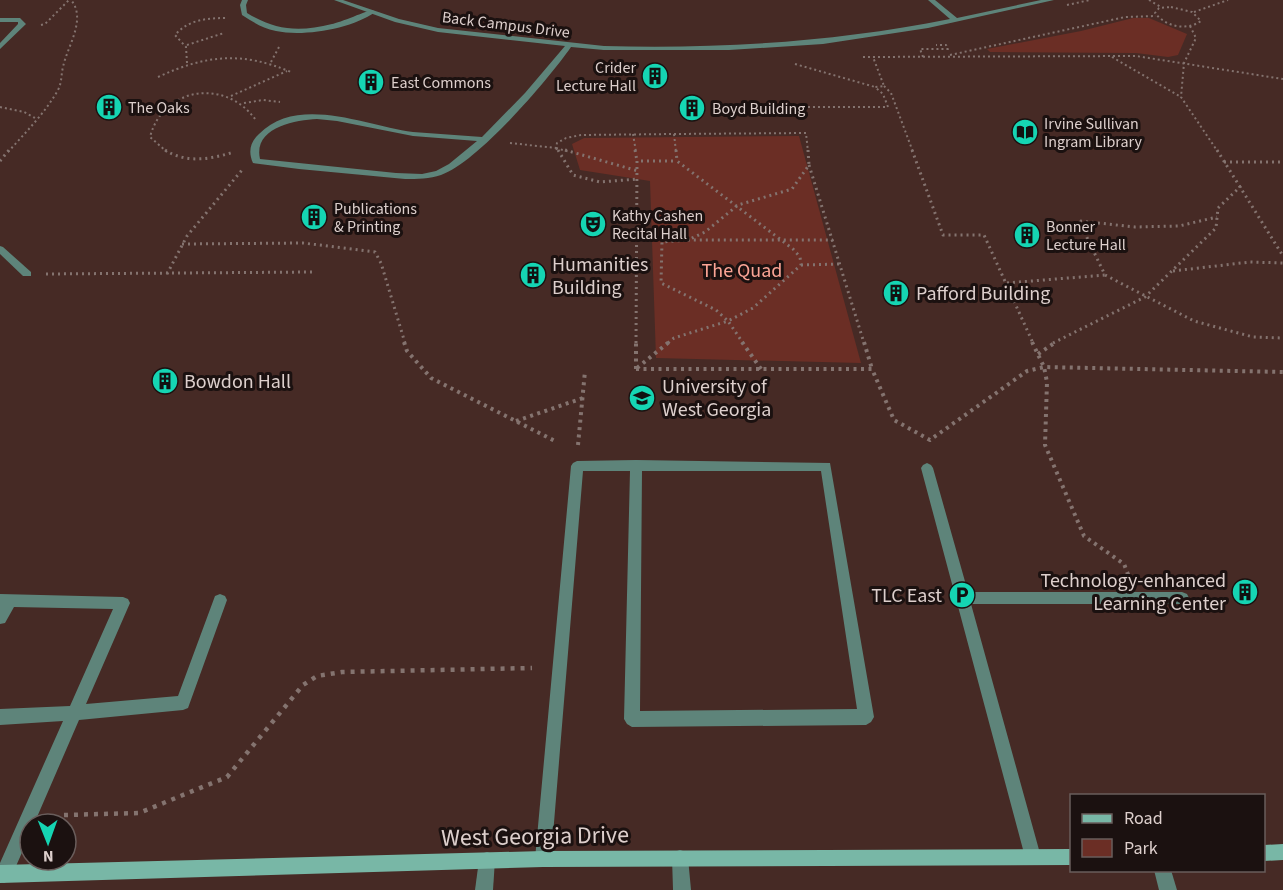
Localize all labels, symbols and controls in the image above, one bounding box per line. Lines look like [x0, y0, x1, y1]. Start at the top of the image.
street label: Back Campus Drive [441, 6, 571, 44]
place label: Crider Lecture Hall [556, 57, 636, 97]
building icon: Crider Lecture Hall [640, 61, 670, 91]
building icon: East Commons [356, 67, 386, 97]
place label: East Commons [391, 72, 491, 94]
building icon: The Oaks [94, 92, 124, 122]
building icon: Boyd Building [677, 93, 707, 123]
place label: The Oaks [128, 97, 190, 119]
place label: Boyd Building [712, 98, 805, 120]
place label: Irvine Sullivan Ingram Library [1044, 113, 1142, 153]
library icon: Irvine Sullivan Ingram Library [1010, 117, 1040, 147]
place label: Publications & Printing [334, 198, 417, 238]
building icon: Publications & Printing [299, 202, 329, 232]
place label: Kathy Cashen Recital Hall [612, 205, 703, 245]
theatre icon: Kathy Cashen Recital Hall [578, 209, 608, 239]
place label: Bonner Lecture Hall [1046, 216, 1126, 256]
building icon: Bonner Lecture Hall [1012, 220, 1042, 250]
place label: Humanities Building [552, 251, 648, 302]
park label: The Quad [702, 257, 782, 285]
building icon: Humanities Building [518, 260, 548, 290]
building icon: Pafford Building [881, 278, 911, 308]
place label: Pafford Building [916, 280, 1050, 308]
building icon: Bowdon Hall [150, 366, 180, 396]
place label: Bowdon Hall [184, 368, 291, 396]
place label: University of West Georgia [662, 373, 771, 424]
school or university icon: University of West Georgia [627, 383, 657, 413]
place label: Technology-enhanced Learning Center [1041, 567, 1226, 618]
building icon: Technology-enhanced Learning Center [1230, 577, 1260, 607]
parking icon: TLC East [947, 580, 977, 610]
place label: TLC East [871, 582, 942, 610]
legend [1070, 794, 1265, 872]
text: Road [1124, 806, 1163, 831]
north arrow [18, 812, 78, 872]
street label: West Georgia Drive [441, 817, 629, 856]
text: Park [1124, 836, 1158, 861]
text: N [43, 845, 54, 867]

